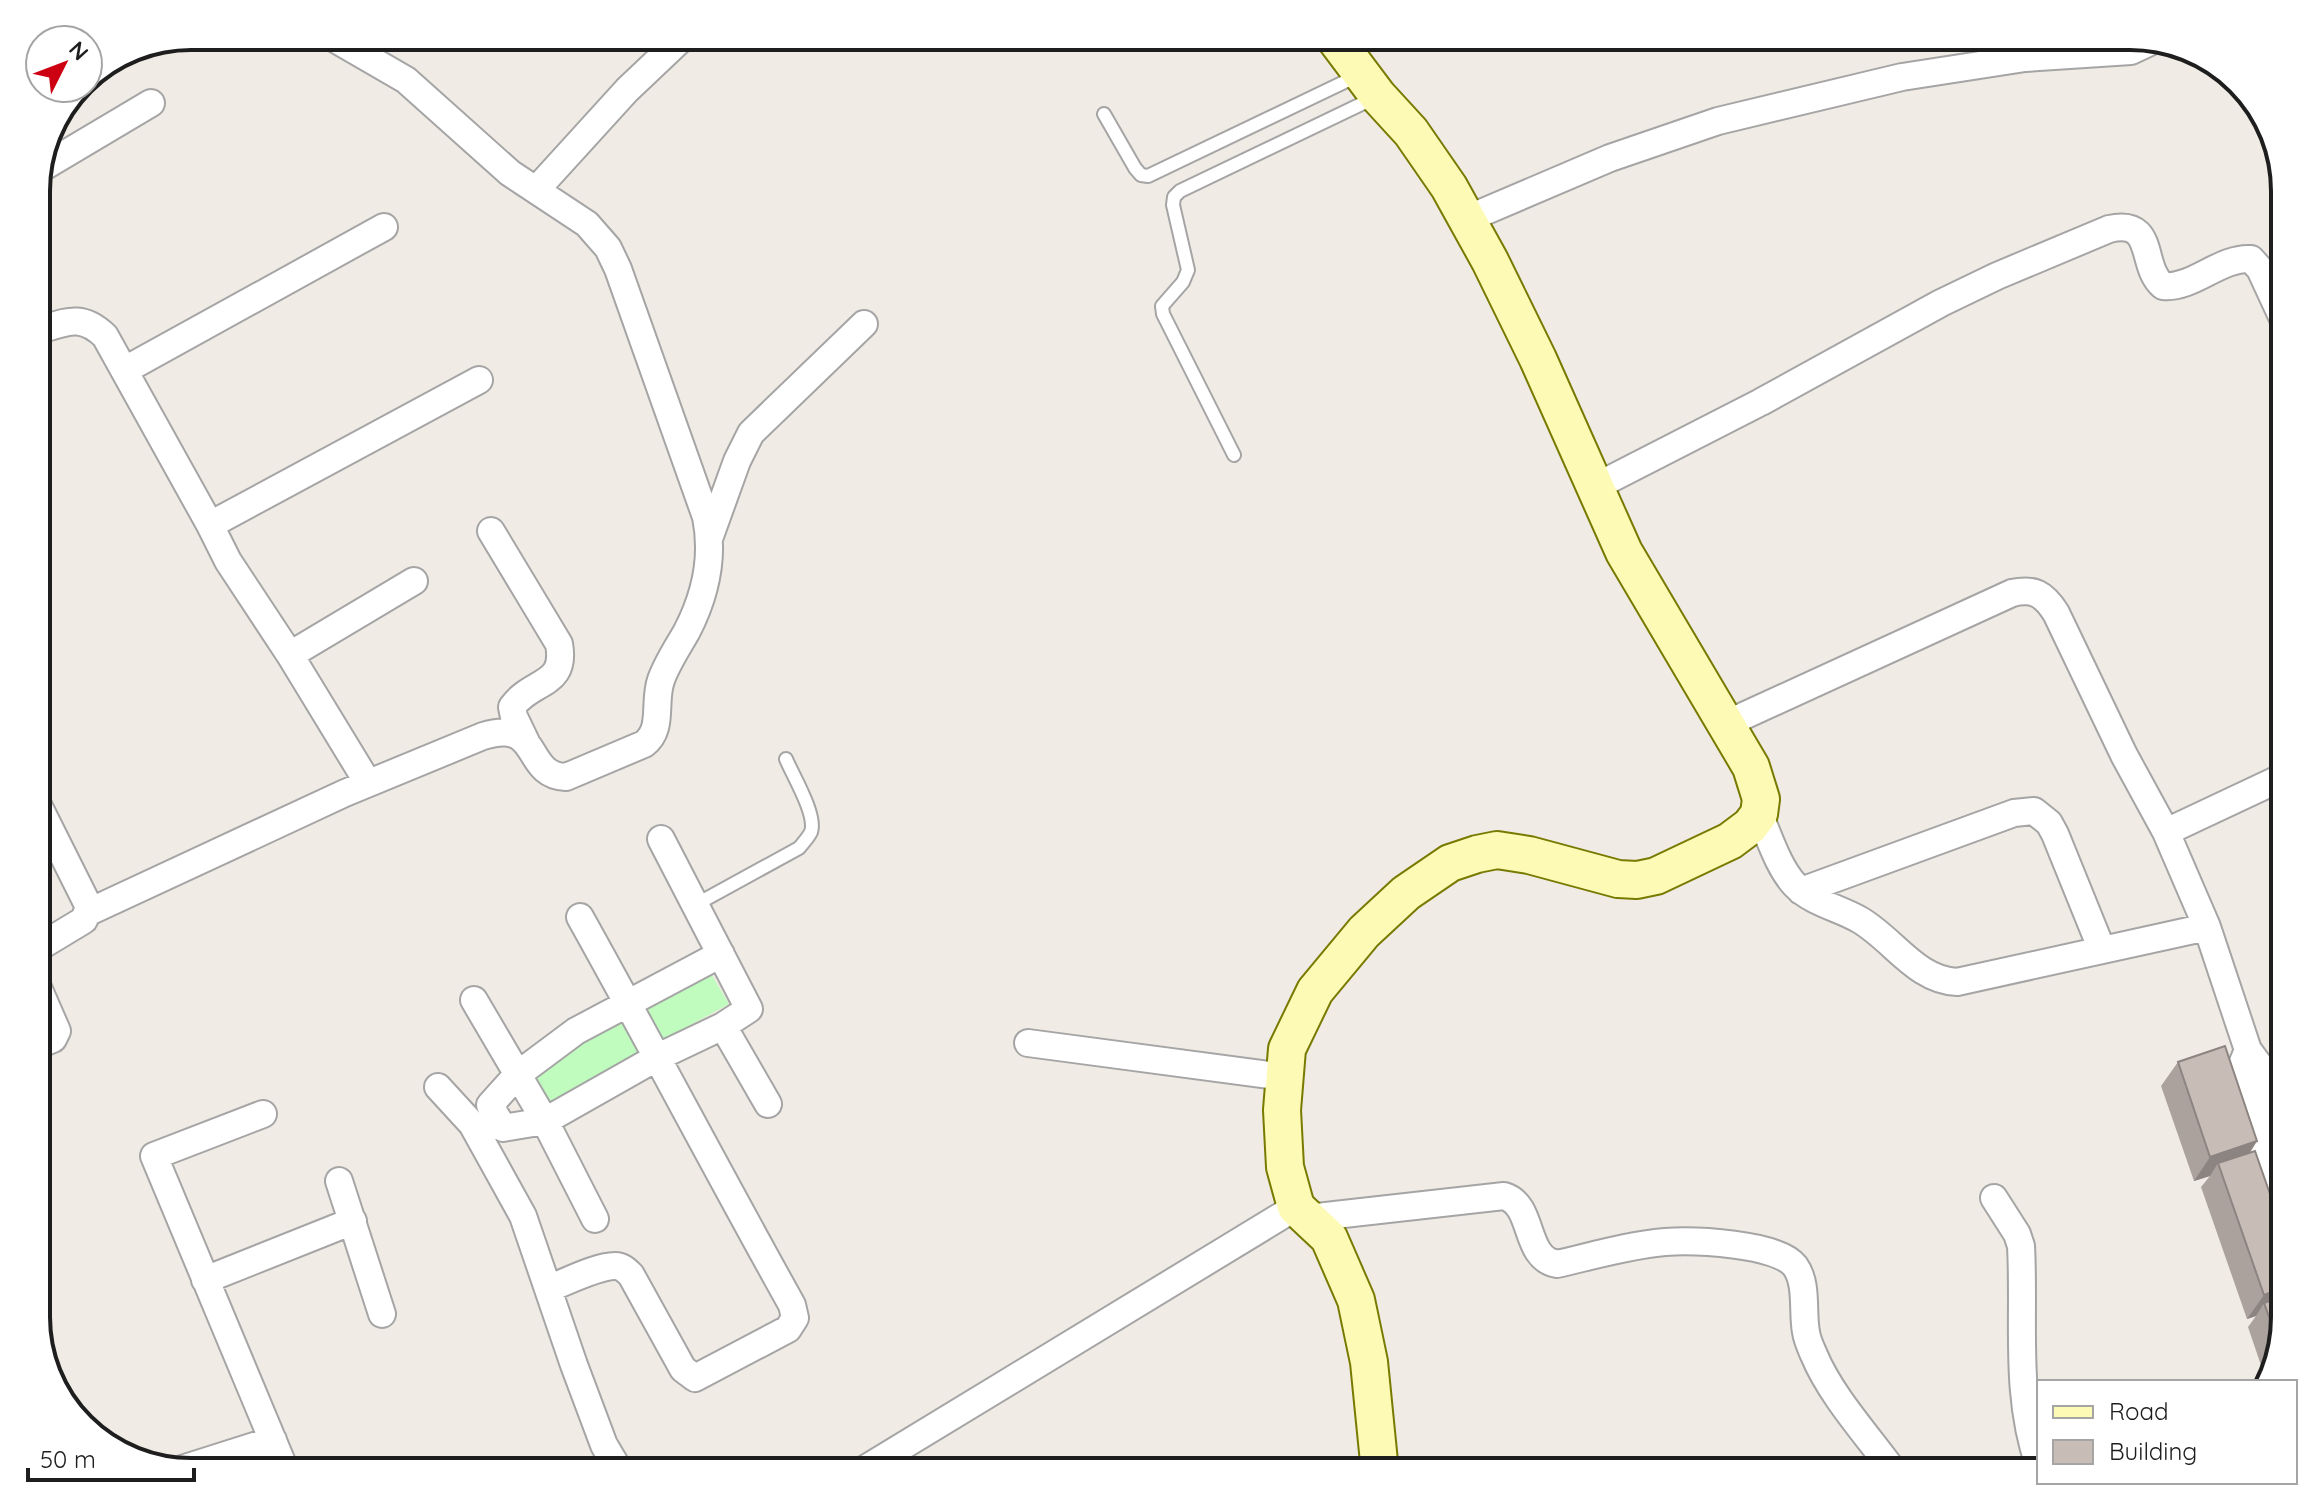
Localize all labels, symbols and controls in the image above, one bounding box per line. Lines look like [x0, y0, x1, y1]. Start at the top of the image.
north arrow [24, 24, 104, 104]
text: N [63, 35, 95, 66]
legend [2037, 1380, 2297, 1484]
text: Road [2109, 1396, 2169, 1426]
scale bar [28, 1432, 194, 1482]
text: Building [2109, 1436, 2197, 1466]
text: 50 m [40, 1444, 96, 1474]

